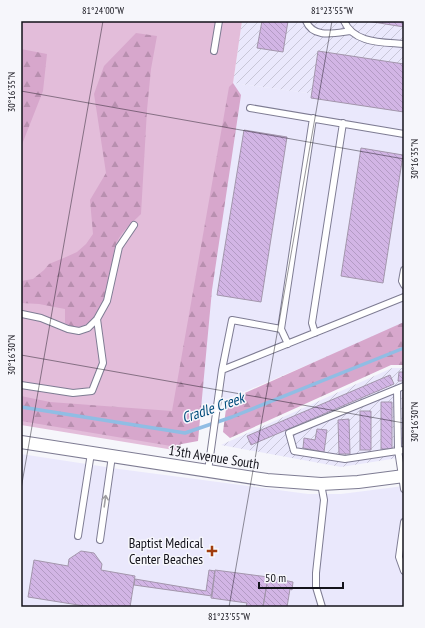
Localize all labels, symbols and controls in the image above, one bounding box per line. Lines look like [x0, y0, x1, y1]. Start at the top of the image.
text: 81°24'00"W [82, 4, 124, 17]
text: 81°23'55"W [311, 4, 353, 17]
text: 30°16'35"N [5, 72, 18, 112]
text: 30°16'35"N [408, 139, 421, 179]
text: 30°16'30"N [5, 335, 18, 375]
water label: Cradle Creek [179, 387, 249, 427]
text: 30°16'30"N [408, 402, 421, 442]
street label: 13th Avenue South [167, 441, 261, 473]
one-way arrow [101, 495, 109, 508]
place label: Baptist Medical Center Beaches [129, 534, 204, 568]
marker: Baptist Medical Center Beaches [206, 545, 218, 557]
scale bar [259, 564, 343, 590]
text: 50 m [265, 570, 286, 585]
text: 81°23'55"W [208, 610, 250, 623]

